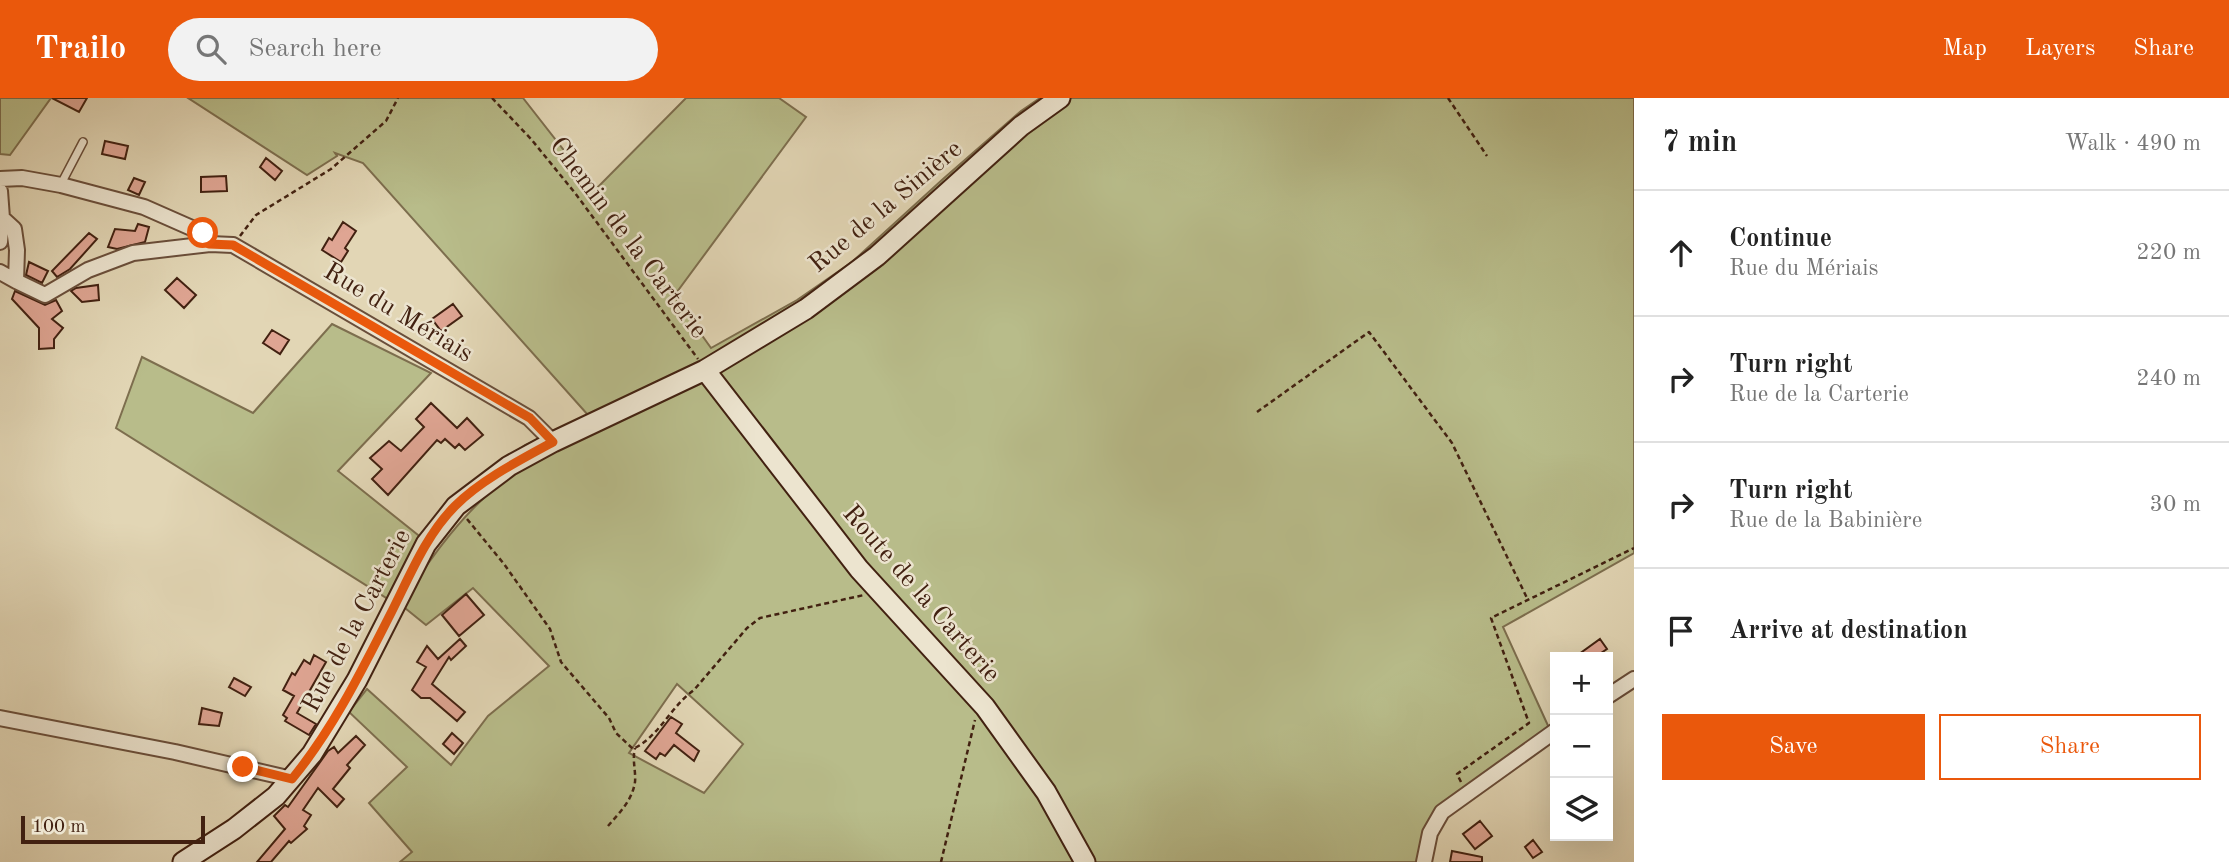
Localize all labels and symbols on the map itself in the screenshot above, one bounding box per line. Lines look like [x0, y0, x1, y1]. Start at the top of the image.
street label: Chemin de la Carterie [544, 133, 712, 343]
street label: Rue de la Sinière [805, 136, 967, 278]
route start [187, 217, 218, 248]
street label: Rue du Mériais [319, 258, 477, 368]
street label: Route de la Carterie [837, 500, 1005, 688]
street label: Rue de la Carterie [298, 525, 416, 717]
route end [227, 751, 258, 782]
scale bar [21, 813, 205, 845]

